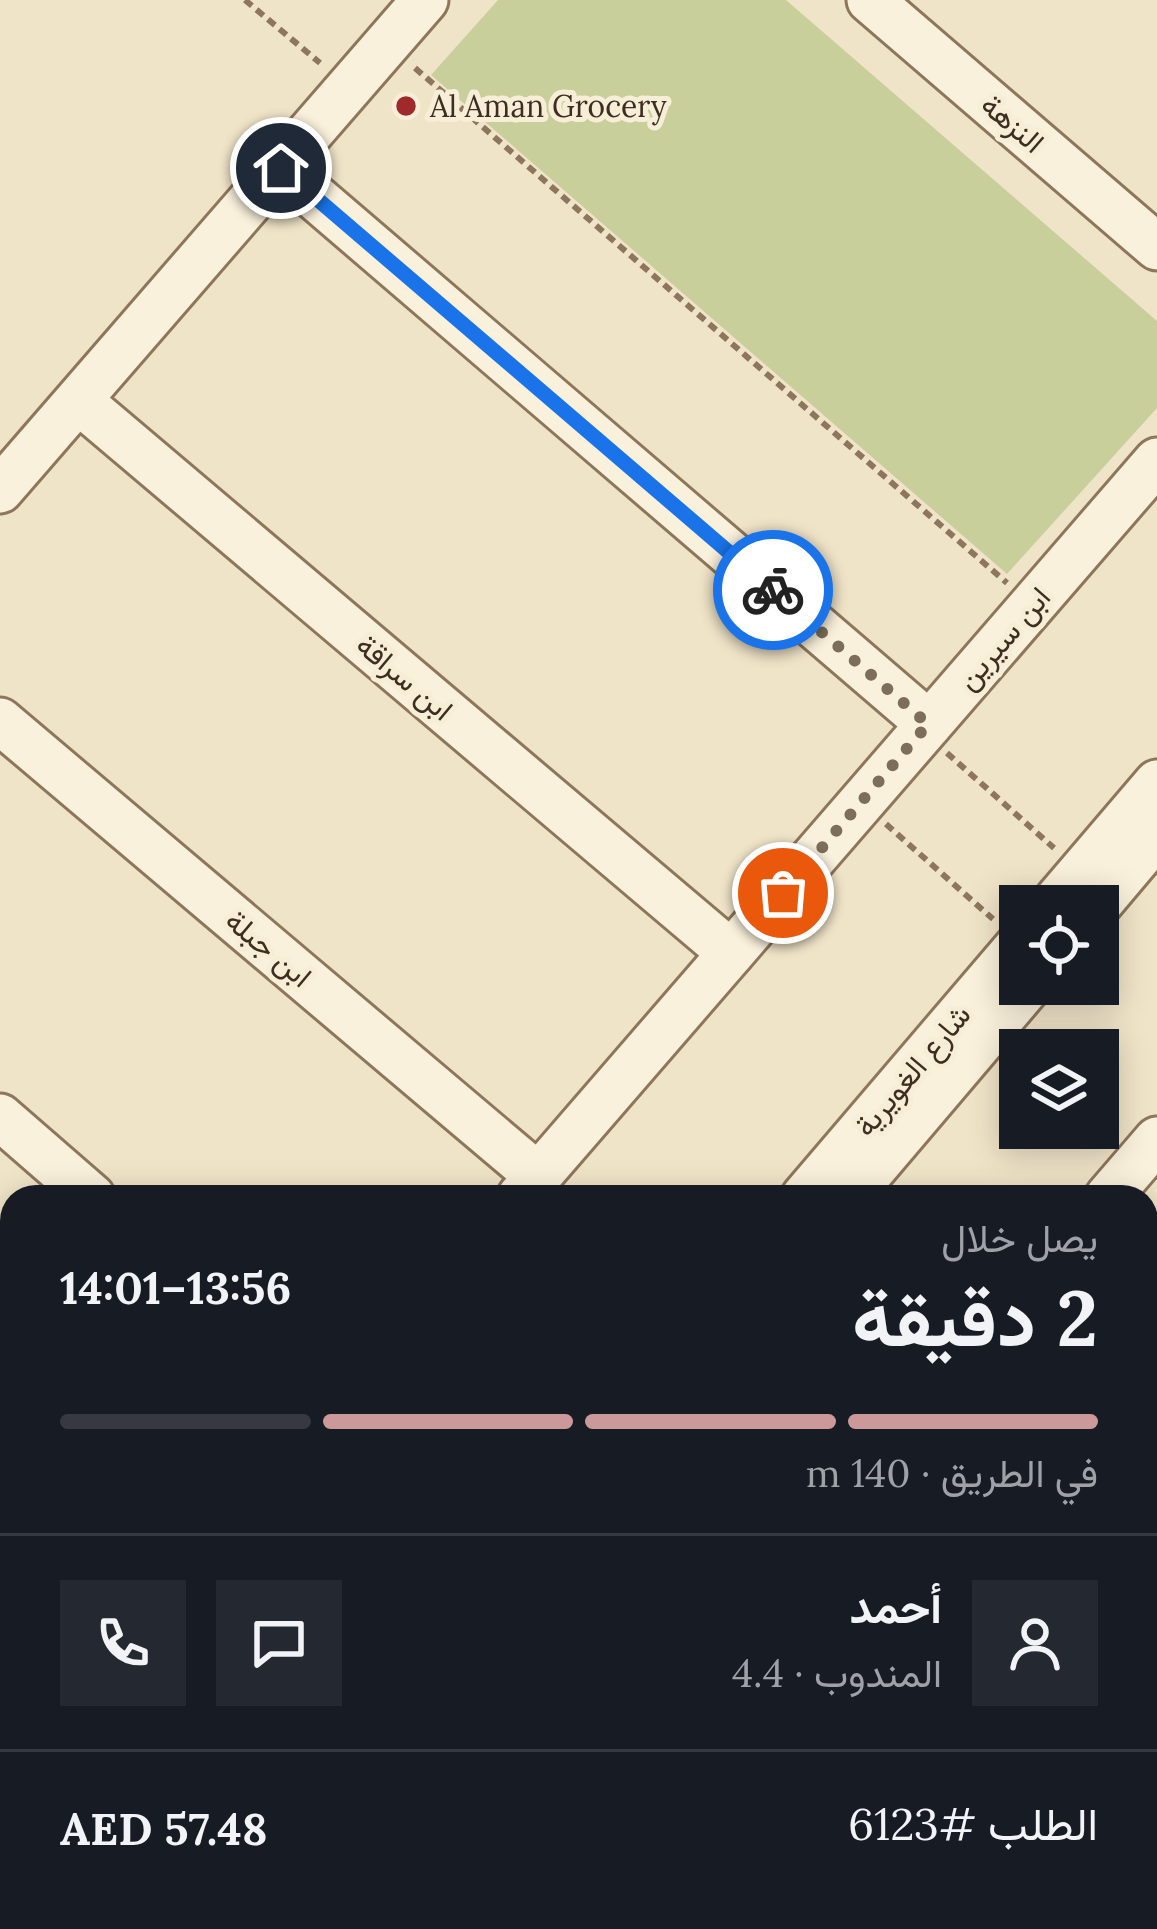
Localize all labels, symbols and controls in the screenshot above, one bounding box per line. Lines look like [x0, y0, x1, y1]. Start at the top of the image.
street label: النزهة [974, 85, 1052, 161]
place label: Al Aman Grocery [429, 87, 667, 126]
marker: Al Aman Grocery [393, 93, 419, 119]
pin [230, 117, 332, 219]
icon: home [248, 135, 314, 201]
courier [713, 530, 833, 650]
icon: bike [740, 557, 806, 623]
street label: ابن سيرين [948, 579, 1058, 697]
street label: ابن سراقة [349, 626, 461, 728]
pin [732, 842, 834, 944]
icon: bag [750, 860, 816, 926]
map controls [999, 885, 1119, 1149]
button: locate [999, 885, 1119, 1005]
street label: ابن جبلة [218, 901, 320, 995]
street label: شارع الغويرية [846, 996, 980, 1145]
button: layers [999, 1029, 1119, 1149]
text: يصل خلال [941, 1213, 1098, 1263]
text: 13:56–14:01 [60, 1259, 291, 1316]
text: 2 دقيقة [852, 1268, 1098, 1367]
text: في الطريق · 140 m [806, 1448, 1098, 1498]
text: أحمد [850, 1578, 942, 1635]
button: phone [60, 1580, 186, 1706]
button: chat [216, 1580, 342, 1706]
button: person [972, 1580, 1098, 1706]
text: المندوب · 4.4 [732, 1648, 942, 1698]
text: الطلب #6123 [848, 1795, 1098, 1852]
text: AED 57.48 [60, 1800, 268, 1857]

